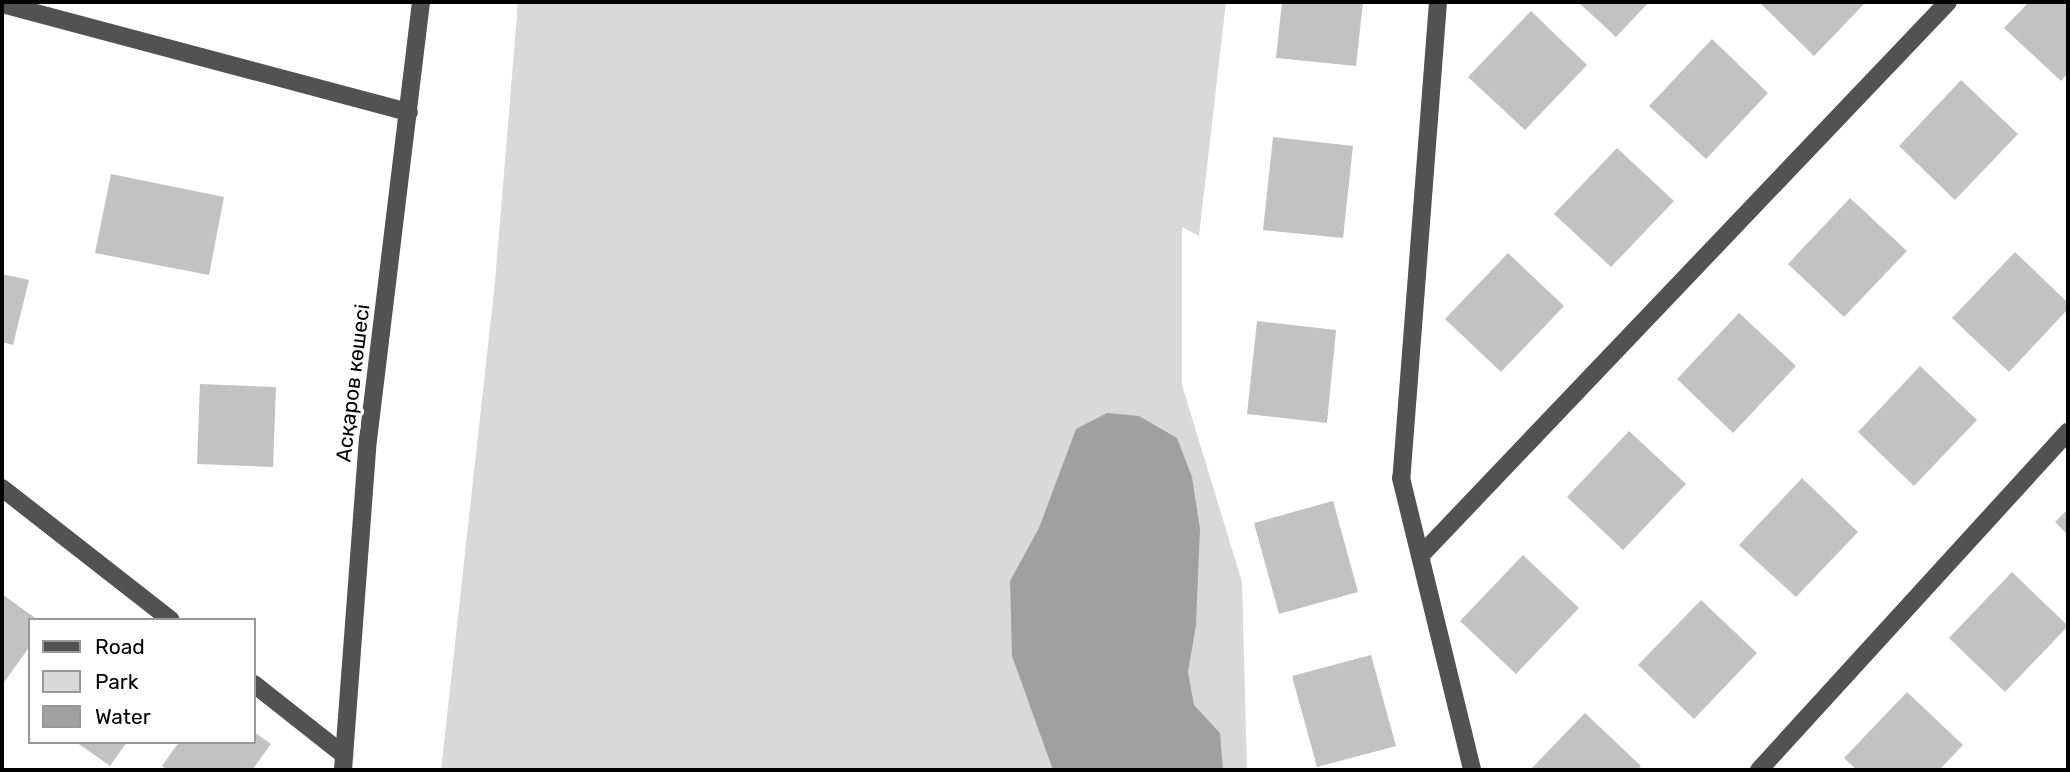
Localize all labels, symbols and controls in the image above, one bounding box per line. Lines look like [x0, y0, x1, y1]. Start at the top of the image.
street label: Асқаров көшесі [331, 303, 375, 463]
legend [28, 618, 256, 744]
text: Road [95, 634, 145, 659]
text: Park [95, 669, 139, 694]
text: Water [95, 704, 151, 729]

